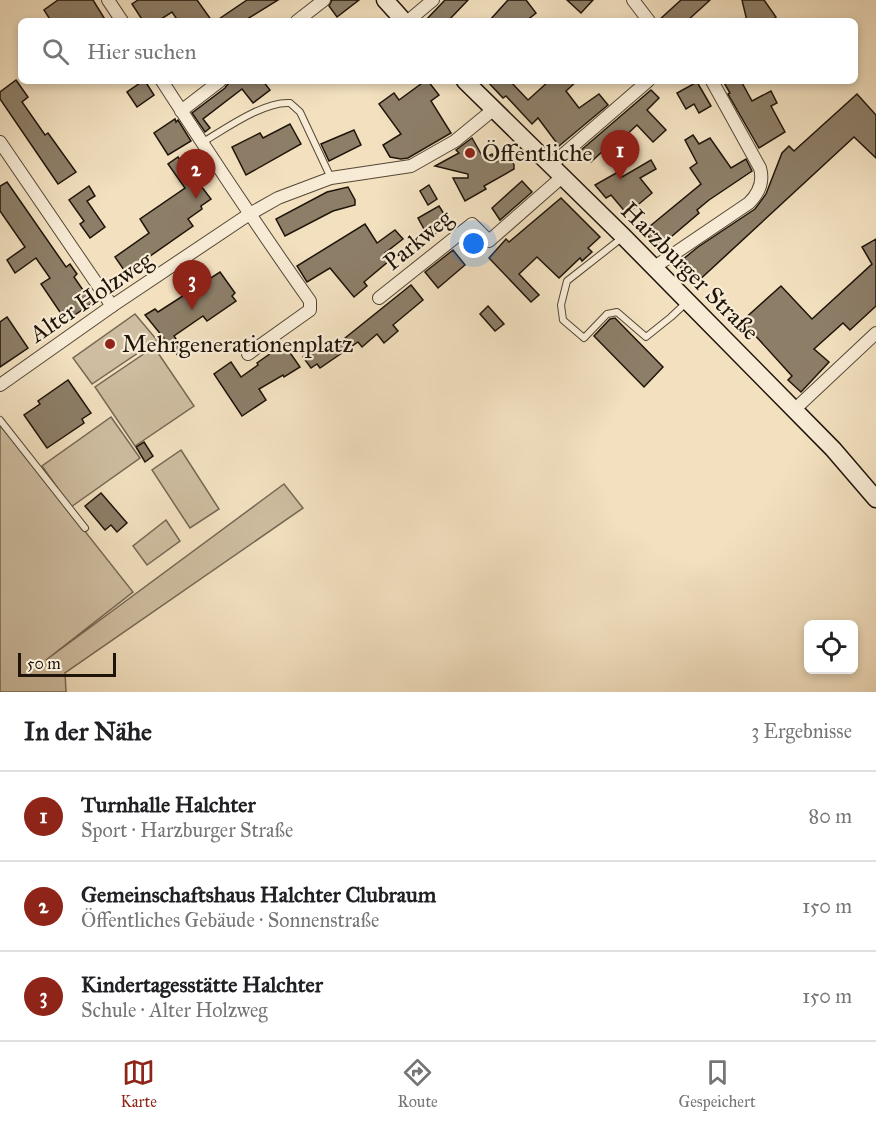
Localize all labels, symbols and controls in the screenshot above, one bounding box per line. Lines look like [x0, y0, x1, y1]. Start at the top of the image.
search box [18, 18, 858, 84]
icon: search [39, 35, 72, 68]
text: Hier suchen [87, 38, 196, 65]
pin: 1 [600, 130, 640, 180]
place label: Öffentliche [482, 138, 592, 168]
marker: Öffentliche [463, 146, 477, 160]
pin: 2 [176, 150, 216, 199]
street label: Harzburger Straße [614, 195, 766, 347]
street label: Parkweg [377, 203, 459, 277]
your location [459, 229, 488, 258]
street label: Alter Holzweg [23, 244, 159, 350]
pin: 3 [172, 260, 212, 310]
place label: Mehrgenerationenplatz [122, 329, 353, 359]
marker: Mehrgenerationenplatz [103, 337, 117, 351]
map controls [804, 620, 858, 674]
button: locate [804, 620, 858, 674]
scale bar [18, 650, 116, 678]
text: 50 m [27, 654, 61, 673]
text: In der Nähe [24, 715, 152, 747]
text: 3 Ergebnisse [751, 719, 852, 743]
text: Turnhalle Halchter [81, 791, 256, 818]
text: 1 [40, 804, 47, 828]
text: 80 m [809, 804, 852, 828]
text: Sport · Harzburger Straße [81, 818, 293, 842]
text: Gemeinschaftshaus Halchter Clubraum [81, 881, 436, 908]
text: 2 [39, 894, 48, 918]
text: 150 m [802, 894, 852, 918]
text: Öffentliches Gebäude · Sonnenstraße [81, 908, 379, 932]
text: Kindertagesstätte Halchter [81, 971, 323, 998]
text: 3 [40, 984, 48, 1008]
text: 150 m [802, 984, 852, 1008]
text: Schule · Alter Holzweg [81, 998, 268, 1022]
tab: Karte [120, 1056, 157, 1111]
tab: Route [398, 1056, 438, 1111]
tab: Gespeichert [678, 1056, 756, 1111]

